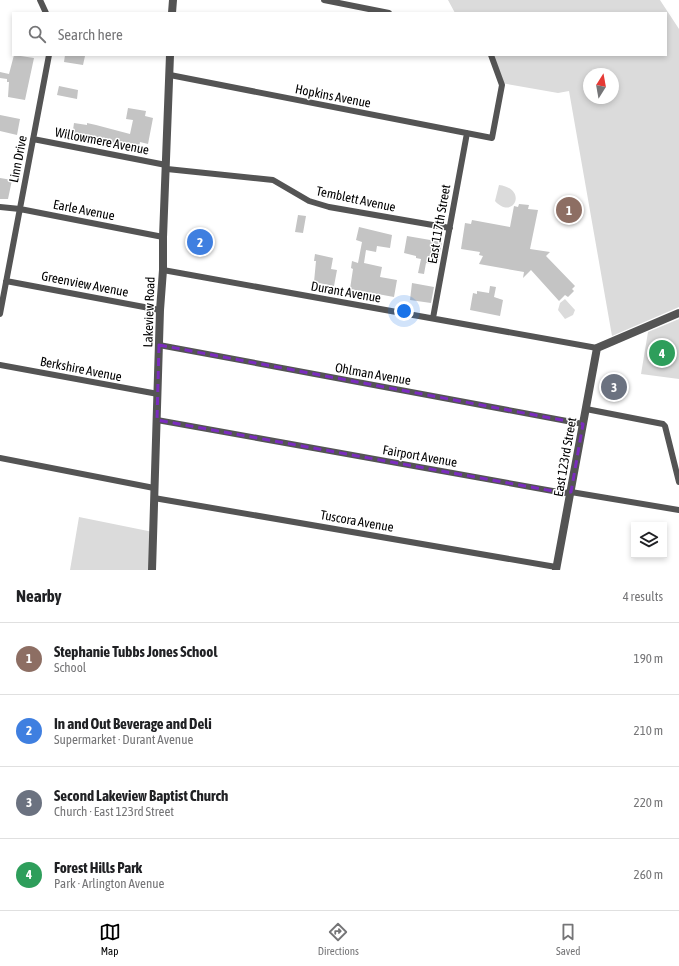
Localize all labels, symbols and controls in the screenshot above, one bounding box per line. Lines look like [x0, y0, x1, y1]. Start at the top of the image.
search box [12, 12, 667, 56]
icon: search [26, 23, 48, 45]
text: Search here [58, 26, 123, 43]
north arrow [583, 68, 619, 104]
street label: Hopkins Avenue [294, 81, 372, 111]
street label: Willowmere Avenue [54, 125, 150, 158]
street label: Linn Drive [6, 134, 30, 184]
street label: Temblett Avenue [315, 183, 397, 215]
street label: East 117th Street [425, 183, 453, 265]
pin: 1 [556, 195, 582, 225]
street label: Earle Avenue [52, 197, 116, 223]
pin: 2 [187, 227, 213, 257]
street label: Greenview Avenue [40, 268, 130, 300]
street label: Lakeview Road [140, 276, 158, 348]
street label: Durant Avenue [310, 278, 382, 306]
your location [394, 301, 414, 321]
pin: 4 [649, 338, 675, 368]
street label: Berkshire Avenue [39, 354, 123, 384]
street label: Ohlman Avenue [334, 360, 412, 388]
pin: 3 [601, 372, 627, 402]
street label: East 123rd Street [551, 416, 579, 498]
street label: Fairport Avenue [382, 442, 458, 470]
street label: Tuscora Avenue [319, 507, 395, 535]
map controls [631, 522, 667, 558]
button: layers [631, 522, 667, 558]
text: Nearby [16, 586, 62, 606]
text: 4 results [623, 589, 663, 604]
text: Stephanie Tubbs Jones School [54, 643, 217, 660]
text: 1 [26, 651, 32, 666]
text: 190 m [634, 651, 663, 666]
text: School [54, 660, 86, 675]
text: In and Out Beverage and Deli [54, 715, 212, 732]
text: 2 [26, 723, 32, 738]
text: 210 m [634, 723, 663, 738]
text: Supermarket · Durant Avenue [54, 732, 193, 747]
text: Second Lakeview Baptist Church [54, 787, 228, 804]
text: 3 [26, 795, 32, 810]
text: 220 m [634, 795, 663, 810]
text: Church · East 123rd Street [54, 804, 174, 819]
text: Forest Hills Park [54, 859, 142, 876]
text: 4 [26, 867, 32, 882]
text: 260 m [634, 867, 663, 882]
text: Park · Arlington Avenue [54, 876, 164, 891]
tab: Map [99, 921, 121, 957]
tab: Directions [318, 921, 359, 957]
tab: Saved [556, 921, 580, 957]

